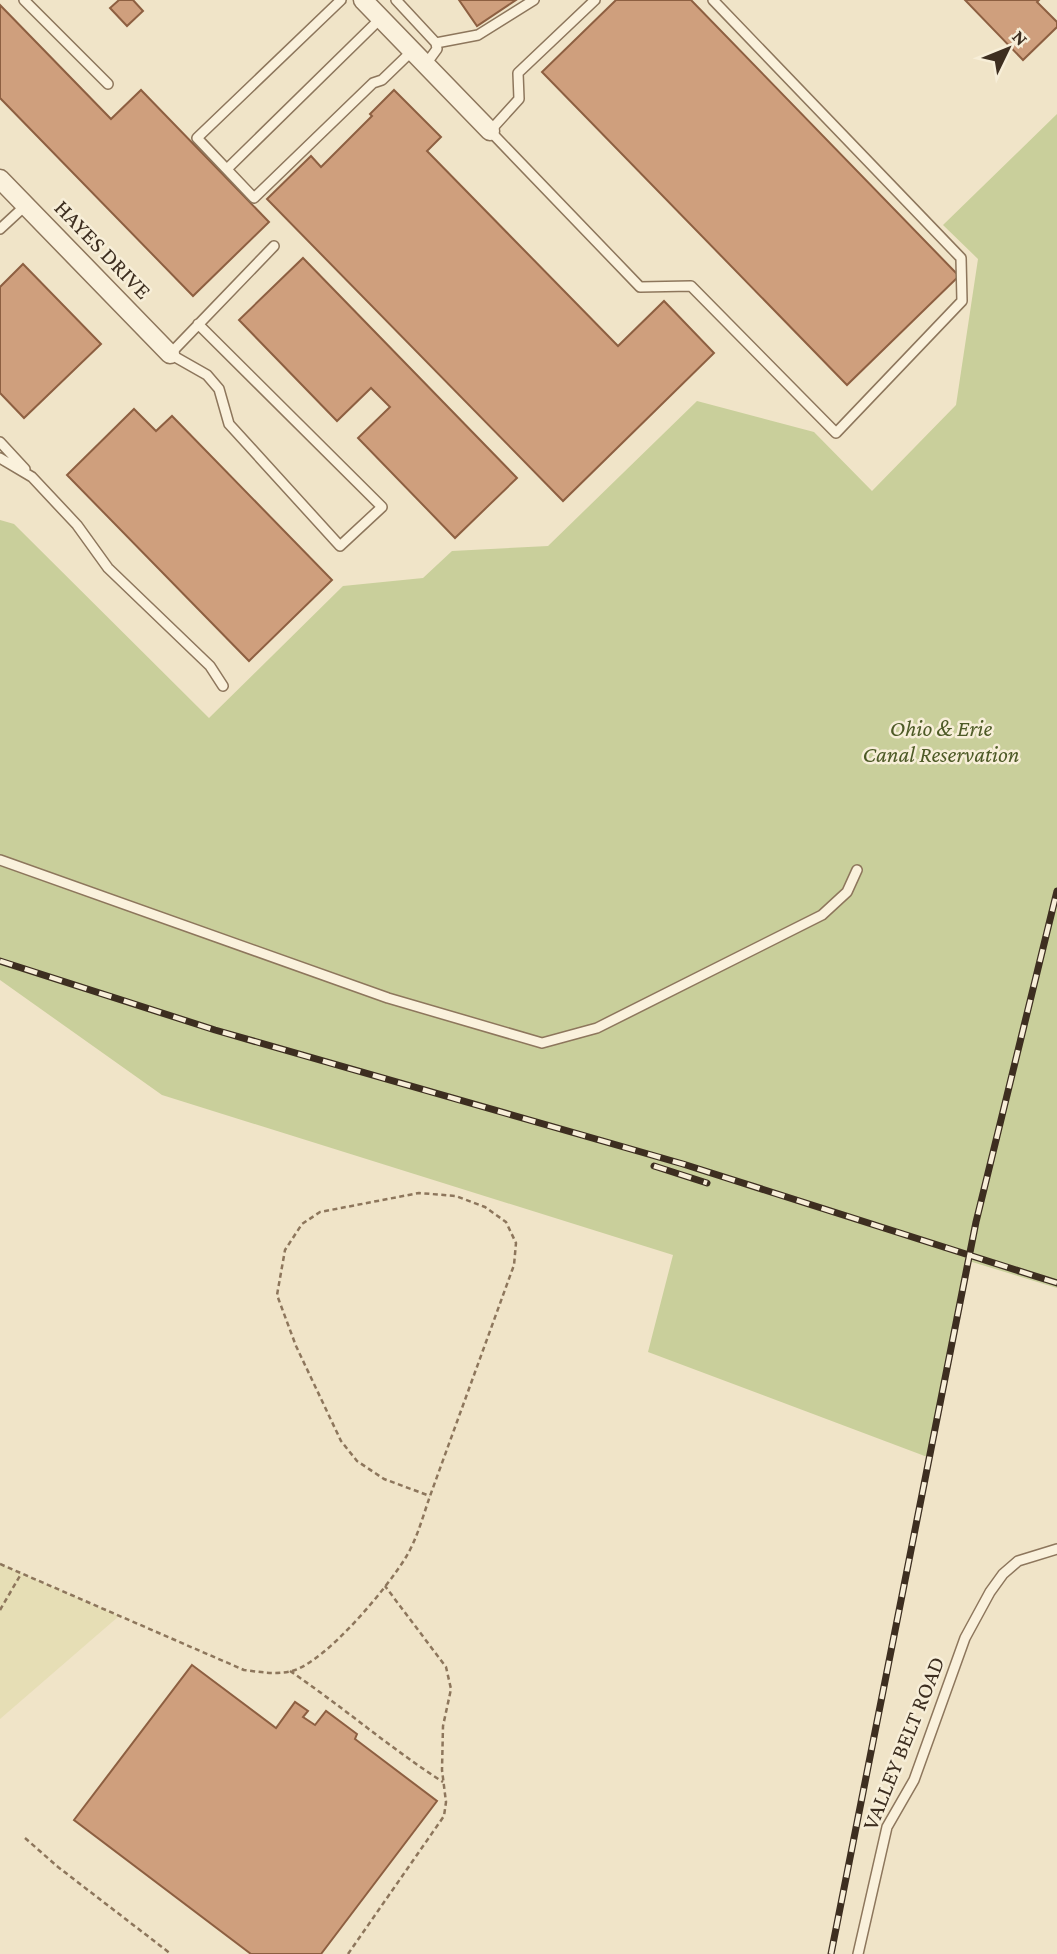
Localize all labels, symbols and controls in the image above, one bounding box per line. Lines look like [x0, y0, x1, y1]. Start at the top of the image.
north arrow [973, 14, 1043, 84]
text: N [1008, 26, 1032, 50]
street label: HAYES DRIVE [49, 194, 157, 304]
park label: Ohio & Erie Canal Reservation [862, 715, 1020, 767]
street label: VALLEY BELT ROAD [856, 1652, 950, 1834]

